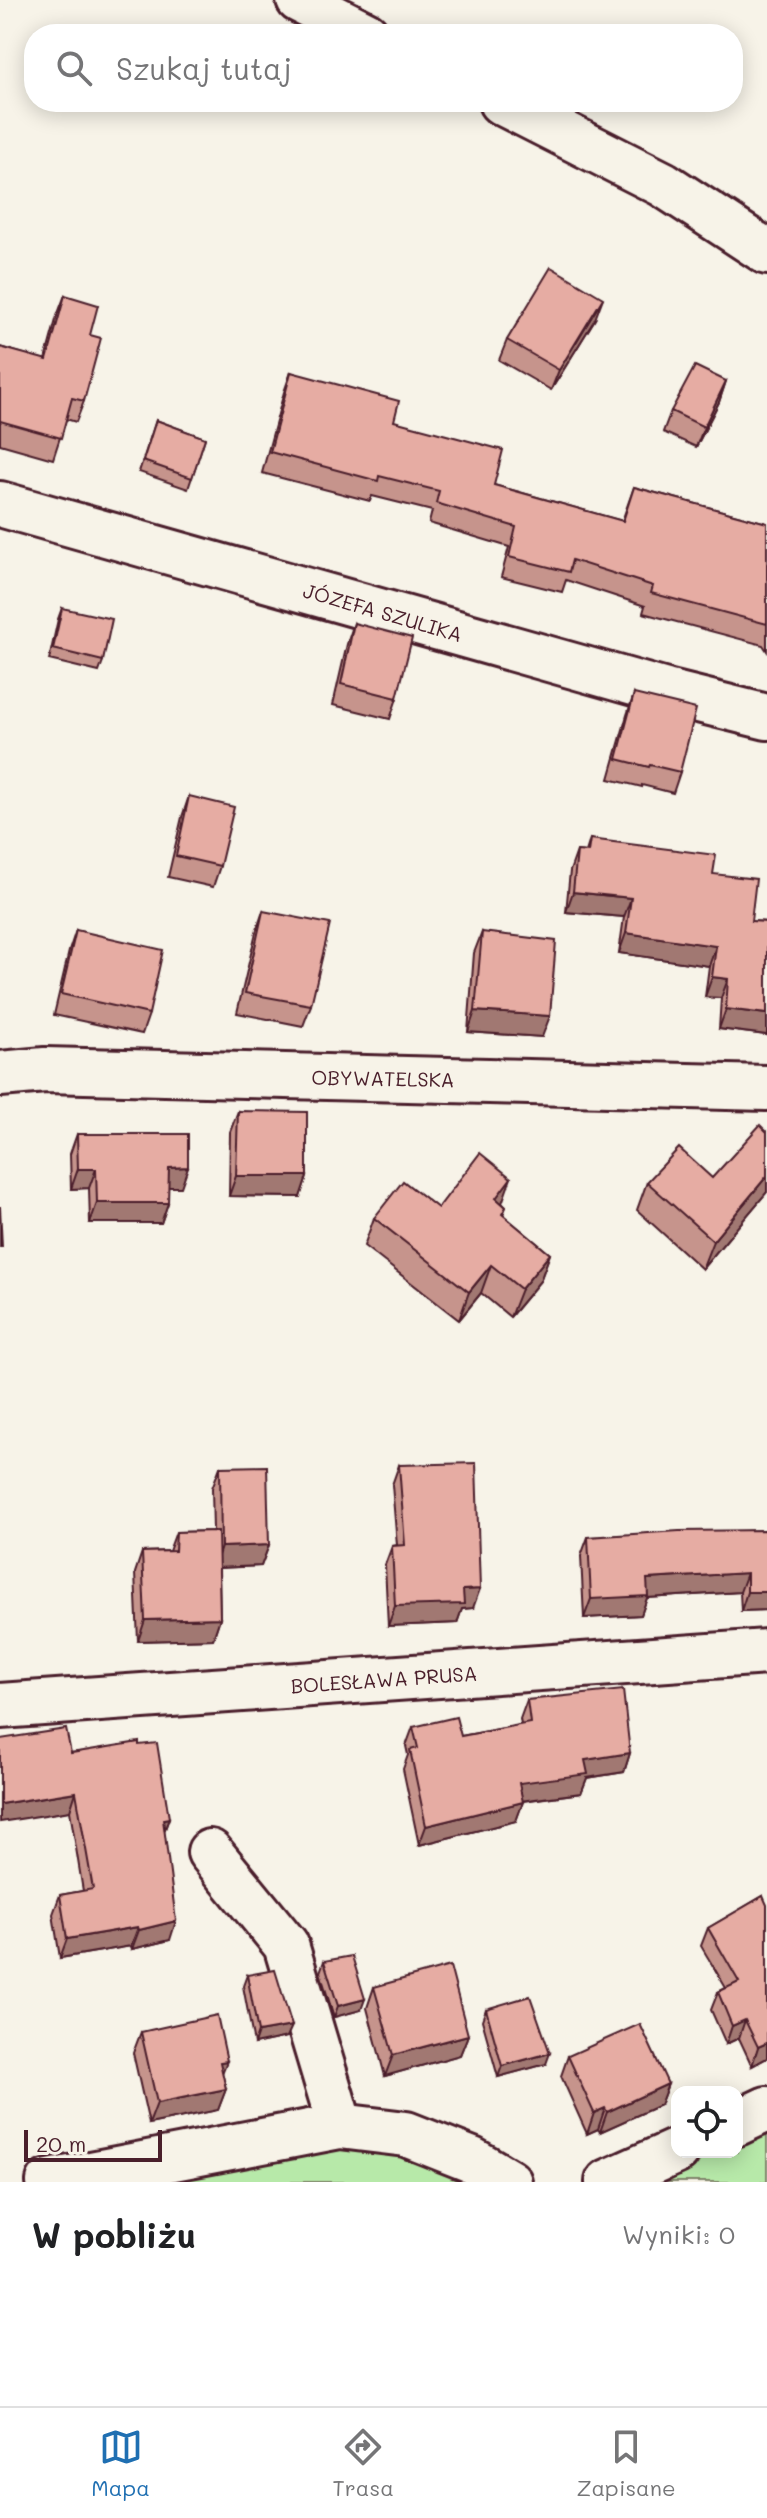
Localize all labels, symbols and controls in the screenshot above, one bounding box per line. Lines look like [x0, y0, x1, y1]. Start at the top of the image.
search box [24, 24, 743, 112]
icon: search [52, 46, 96, 90]
text: Szukaj tutaj [116, 48, 292, 88]
street label: JÓZEFA SZULIKA [300, 577, 466, 647]
street label: OBYWATELSKA [311, 1064, 455, 1092]
street label: BOLESŁAWA PRUSA [290, 1660, 478, 1698]
map controls [671, 2086, 743, 2158]
button: locate [671, 2086, 743, 2158]
scale bar [24, 2126, 162, 2162]
text: 20 m [36, 2129, 86, 2158]
text: W pobliżu [32, 2212, 196, 2257]
text: Wyniki: 0 [622, 2217, 735, 2251]
tab: Mapa [91, 2425, 150, 2502]
tab: Trasa [333, 2425, 394, 2502]
tab: Zapisane [577, 2425, 676, 2502]

